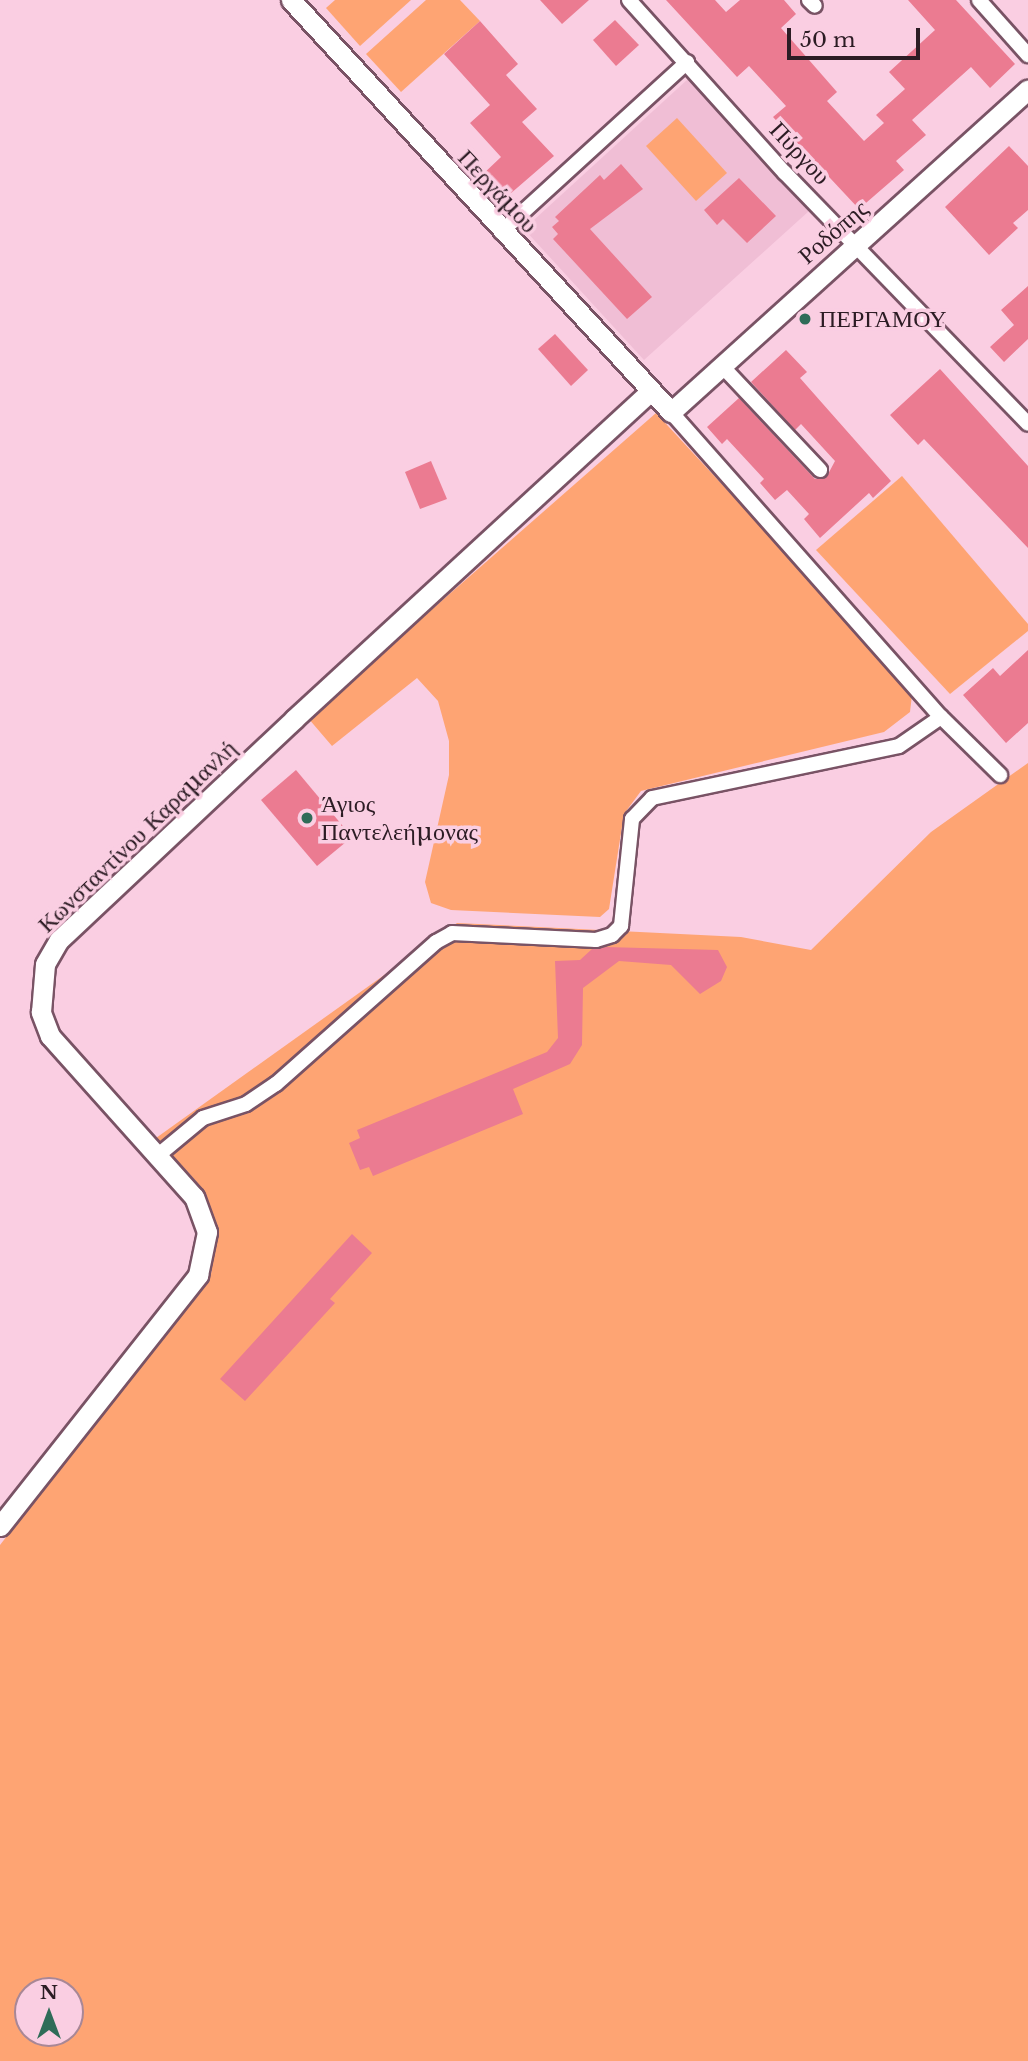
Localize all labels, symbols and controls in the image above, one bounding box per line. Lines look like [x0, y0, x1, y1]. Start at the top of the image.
scale bar [790, 14, 923, 58]
text: 50 m [800, 27, 855, 53]
street label: Πύργου [764, 116, 836, 190]
street label: Περγάμου [452, 143, 544, 239]
street label: Ροδόπης [792, 194, 874, 270]
place label: ΠΕΡΓΑΜΟΥ [819, 305, 947, 333]
marker: ΠΕΡΓΑΜΟΥ [797, 311, 813, 327]
street label: Κωνσταντίνου Καραμανλή [32, 734, 242, 938]
place label: Άγιος Παντελεήμονας [321, 790, 478, 846]
marker: Άγιος Παντελεήμονας [299, 810, 315, 826]
north arrow [14, 1977, 84, 2047]
text: N [40, 1981, 58, 2004]

